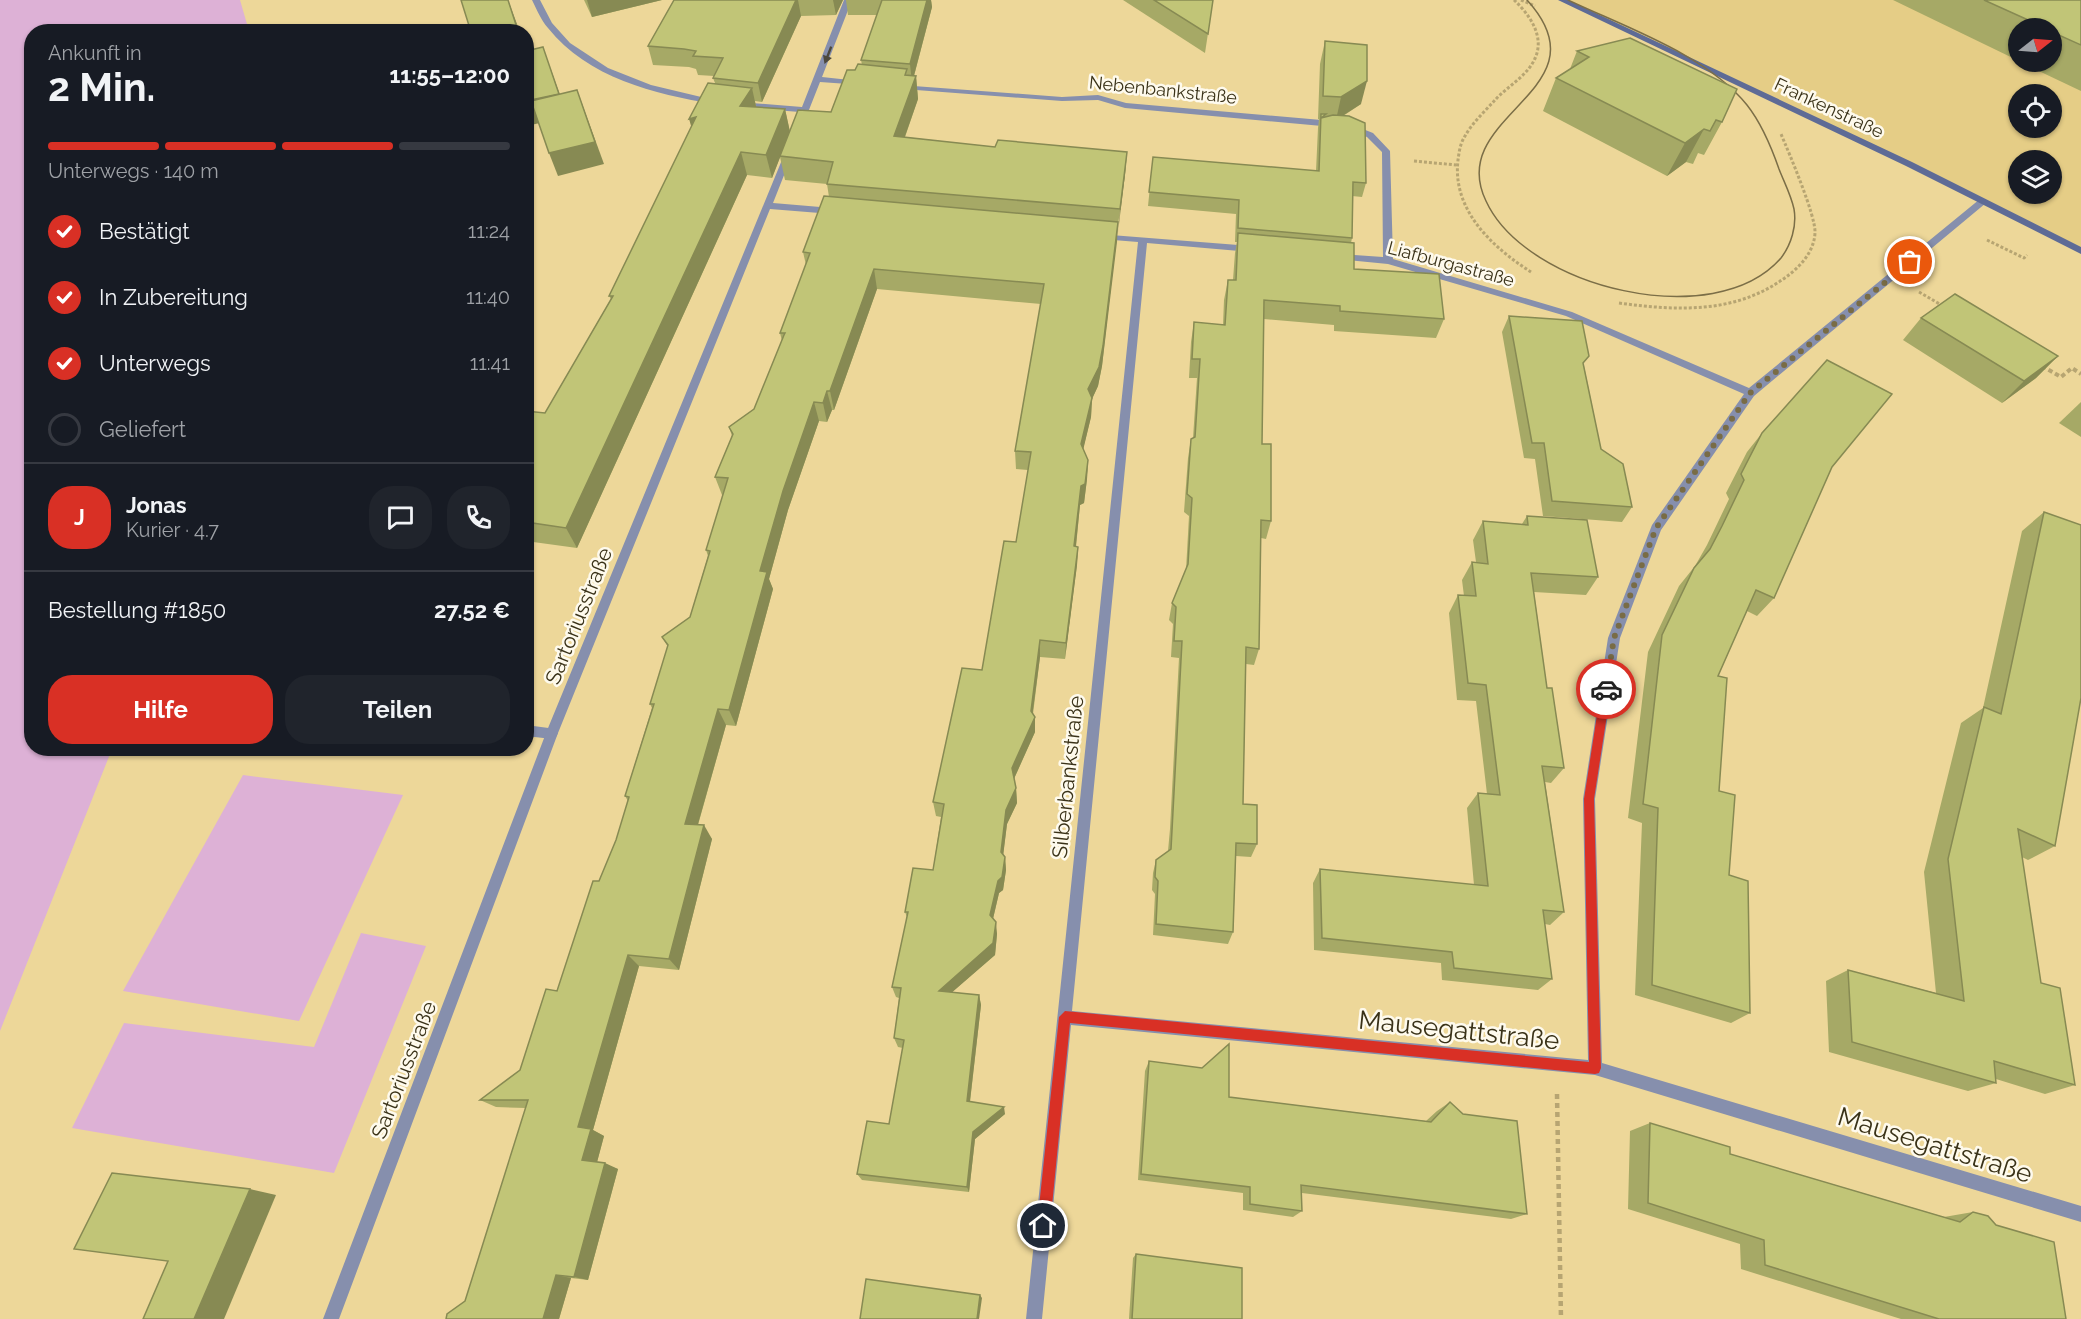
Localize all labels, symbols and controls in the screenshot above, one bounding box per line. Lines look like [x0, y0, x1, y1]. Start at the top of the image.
north arrow [2008, 18, 2062, 72]
map controls [2008, 18, 2062, 204]
text: Ankunft in [48, 41, 142, 65]
one-way arrow [822, 46, 832, 64]
text: 11:55–12:00 [389, 62, 510, 88]
text: 2 Min. [48, 64, 155, 110]
street label: Nebenbankstraße [1088, 71, 1239, 108]
street label: Frankenstraße [1771, 73, 1887, 142]
button: locate [2008, 84, 2062, 138]
button: layers [2008, 150, 2062, 204]
text: Unterwegs · 140 m [48, 159, 219, 183]
icon: check [48, 215, 81, 248]
text: Bestätigt [99, 218, 190, 244]
text: 11:24 [468, 219, 510, 243]
pin [1884, 236, 1935, 287]
street label: Liafburgastraße [1386, 237, 1517, 291]
icon: bag [1893, 245, 1926, 278]
icon: check [48, 281, 81, 314]
text: In Zubereitung [99, 284, 248, 310]
text: 11:40 [466, 285, 510, 309]
icon: check [48, 347, 81, 380]
text: Unterwegs [99, 350, 211, 376]
text: 11:41 [470, 351, 510, 375]
text: Geliefert [99, 416, 186, 442]
button: chat [369, 486, 432, 549]
button: phone [447, 486, 510, 549]
text: Jonas [126, 492, 187, 518]
text: J [74, 504, 85, 530]
text: Kurier · 4.7 [126, 518, 219, 542]
street label: Sartoriusstraße [540, 544, 617, 688]
text: Bestellung #1850 [48, 597, 226, 623]
text: 27.52 € [434, 597, 510, 623]
courier [1576, 659, 1636, 719]
icon: car [1590, 673, 1623, 706]
button: Hilfe [48, 675, 273, 744]
button: Teilen [285, 675, 510, 744]
street label: Silberbankstraße [1047, 694, 1088, 859]
street label: Sartoriusstraße [366, 998, 441, 1142]
street label: Mausegattstraße [1357, 1005, 1561, 1055]
street label: Mausegattstraße [1834, 1101, 2036, 1189]
pin [1017, 1200, 1068, 1251]
icon: home [1026, 1209, 1059, 1242]

